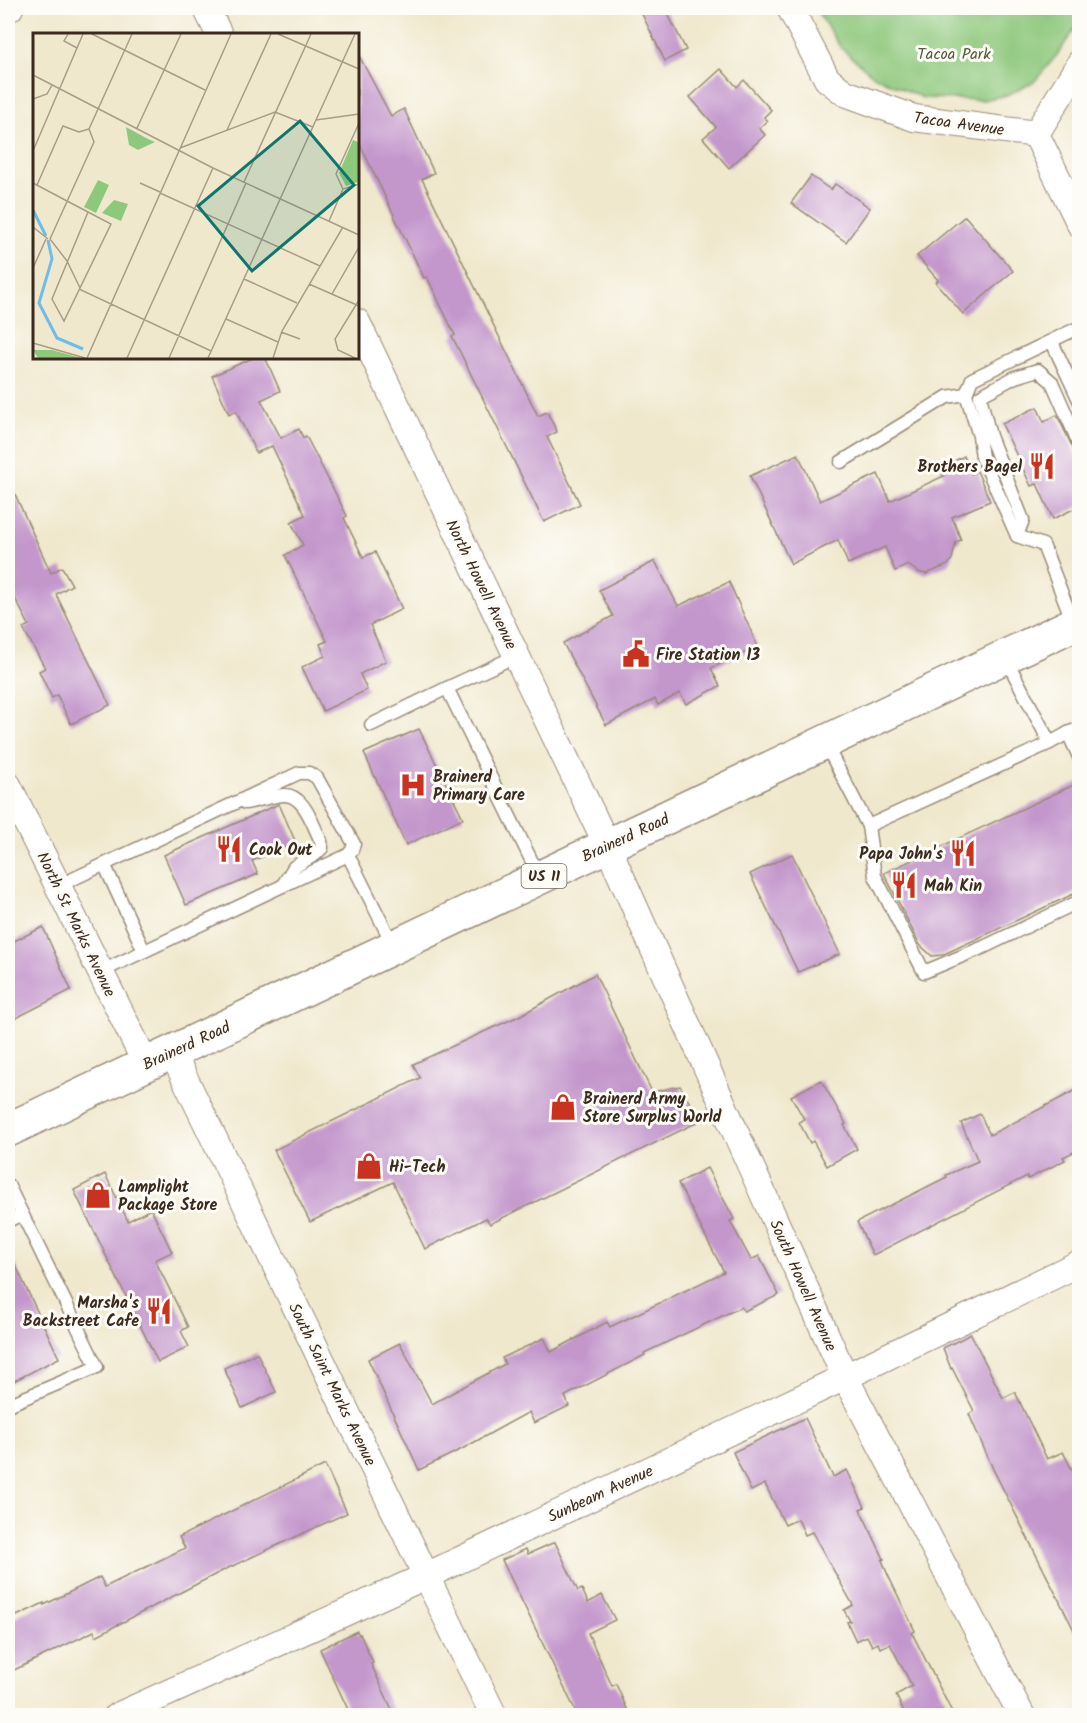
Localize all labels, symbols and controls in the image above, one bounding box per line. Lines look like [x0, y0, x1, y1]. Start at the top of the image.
inset map [33, 33, 358, 358]
park label: Tacoa Park [917, 42, 991, 67]
street label: Tacoa Avenue [912, 106, 1006, 143]
restaurant icon: Brothers Bagel [1027, 451, 1057, 481]
place label: Brothers Bagel [918, 455, 1023, 480]
street label: North Howell Avenue [438, 515, 523, 654]
public building icon: Fire Station 13 [621, 639, 651, 669]
place label: Fire Station 13 [656, 643, 760, 668]
place label: Brainerd Primary Care [433, 765, 525, 808]
hospital icon: Brainerd Primary Care [398, 770, 428, 800]
street label: Brainerd Road [578, 807, 675, 870]
restaurant icon: Cook Out [214, 834, 244, 864]
place label: Cook Out [249, 838, 313, 863]
restaurant icon: Papa John's [948, 838, 978, 868]
place label: Papa John's [859, 842, 944, 867]
street label: North St Marks Avenue [30, 848, 122, 1002]
road number: US 11 [522, 864, 566, 888]
restaurant icon: Mah Kin [889, 870, 919, 900]
place label: Mah Kin [924, 874, 982, 899]
street label: Brainerd Road [139, 1015, 236, 1078]
place label: Brainerd Army Store Surplus World [583, 1087, 722, 1130]
shop icon: Brainerd Army Store Surplus World [548, 1092, 578, 1122]
shop icon: Hi-Tech [354, 1151, 384, 1181]
place label: Hi-Tech [389, 1155, 445, 1180]
place label: Lamplight Package Store [118, 1175, 218, 1218]
shop icon: Lamplight Package Store [83, 1180, 113, 1210]
street label: South Howell Avenue [762, 1216, 843, 1356]
place label: Marsha's Backstreet Cafe [23, 1291, 140, 1334]
restaurant icon: Marsha's Backstreet Cafe [144, 1296, 174, 1326]
street label: South Saint Marks Avenue [281, 1299, 382, 1471]
street label: Sunbeam Avenue [544, 1459, 658, 1530]

